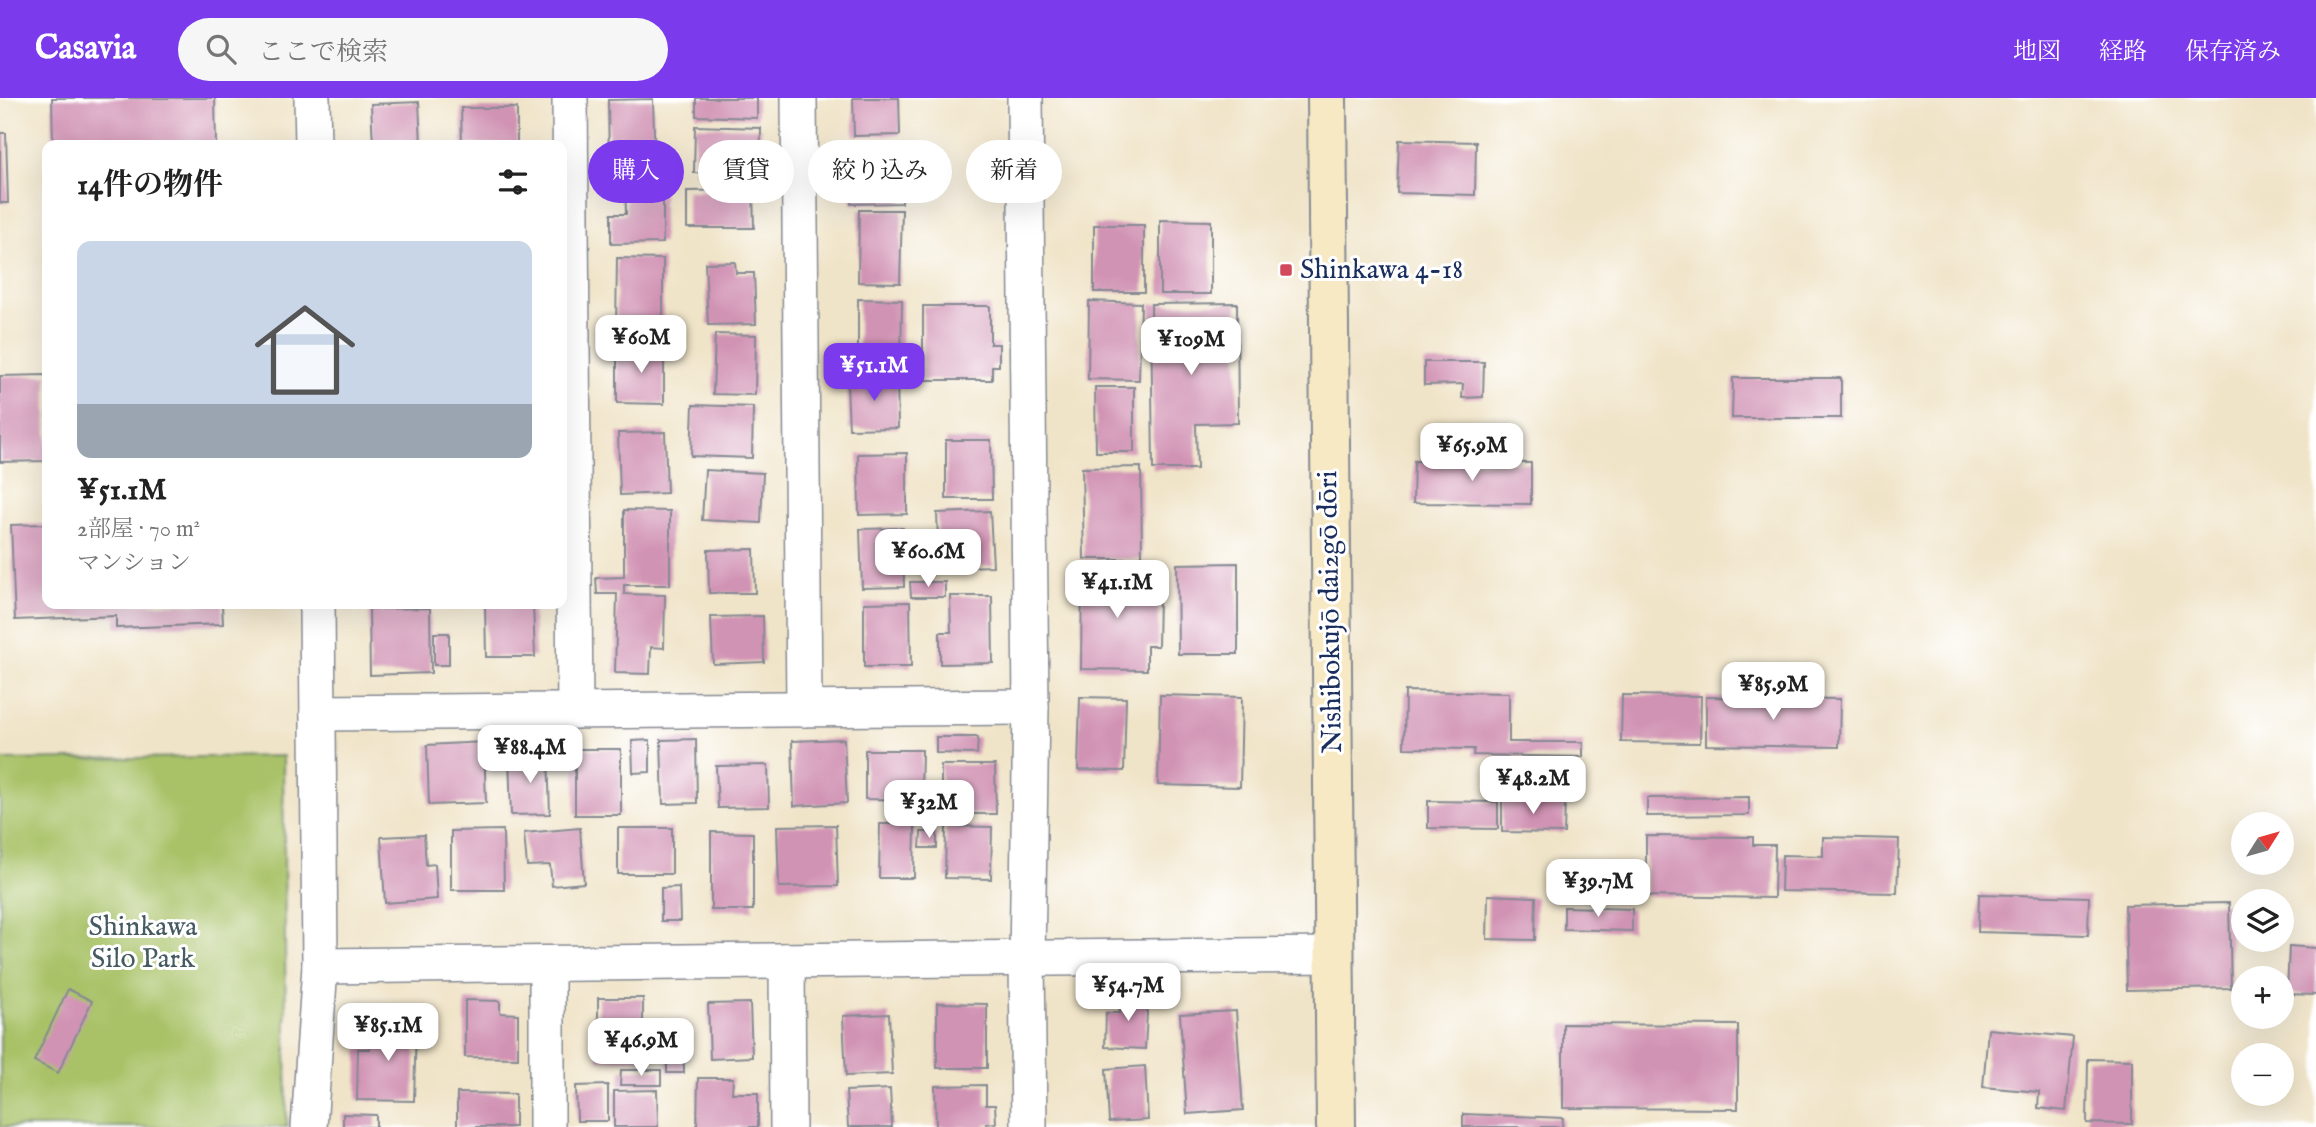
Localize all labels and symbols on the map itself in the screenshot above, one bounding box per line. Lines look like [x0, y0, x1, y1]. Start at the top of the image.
place label: Shinkawa 4-18 [1300, 253, 1463, 288]
marker: Shinkawa 4-18 [1278, 262, 1294, 278]
pin: ¥60M [600, 316, 682, 375]
pin: ¥109M [1142, 317, 1240, 377]
pin: ¥51.1M [817, 344, 931, 403]
pin: ¥65.9M [1415, 424, 1529, 483]
street label: Nishibokujō dai2gō dōri [1311, 470, 1351, 754]
pin: ¥60.6M [871, 530, 985, 589]
pin: ¥41.1M [1060, 560, 1174, 620]
pin: ¥85.9M [1716, 662, 1830, 722]
pin: ¥88.4M [473, 726, 587, 785]
pin: ¥48.2M [1476, 756, 1590, 816]
pin: ¥32M [888, 780, 970, 840]
north arrow [2231, 812, 2294, 875]
pin: ¥39.7M [1541, 860, 1655, 919]
park label: Shinkawa Silo Park [89, 910, 198, 977]
pin: ¥54.7M [1071, 964, 1185, 1023]
pin: ¥85.1M [331, 1004, 445, 1063]
pin: ¥46.9M [584, 1018, 698, 1078]

